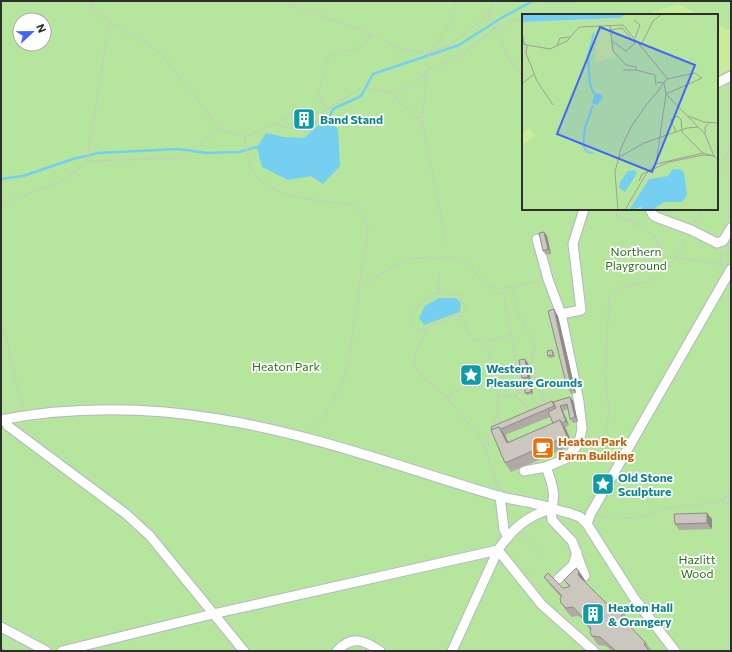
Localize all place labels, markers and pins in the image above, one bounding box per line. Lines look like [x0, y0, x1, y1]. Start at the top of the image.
building icon: Band Stand [291, 106, 317, 132]
place label: Band Stand [320, 112, 383, 126]
place label: Western Pleasure Grounds [486, 361, 583, 389]
place icon: Western Pleasure Grounds [458, 362, 484, 388]
place label: Heaton Park Farm Building [558, 434, 634, 462]
cafe icon: Heaton Park Farm Building [530, 435, 556, 461]
place label: Old Stone Sculpture [618, 470, 673, 498]
place icon: Old Stone Sculpture [590, 471, 616, 497]
place label: Heaton Hall & Orangery [608, 600, 673, 628]
building icon: Heaton Hall & Orangery [580, 601, 606, 627]

